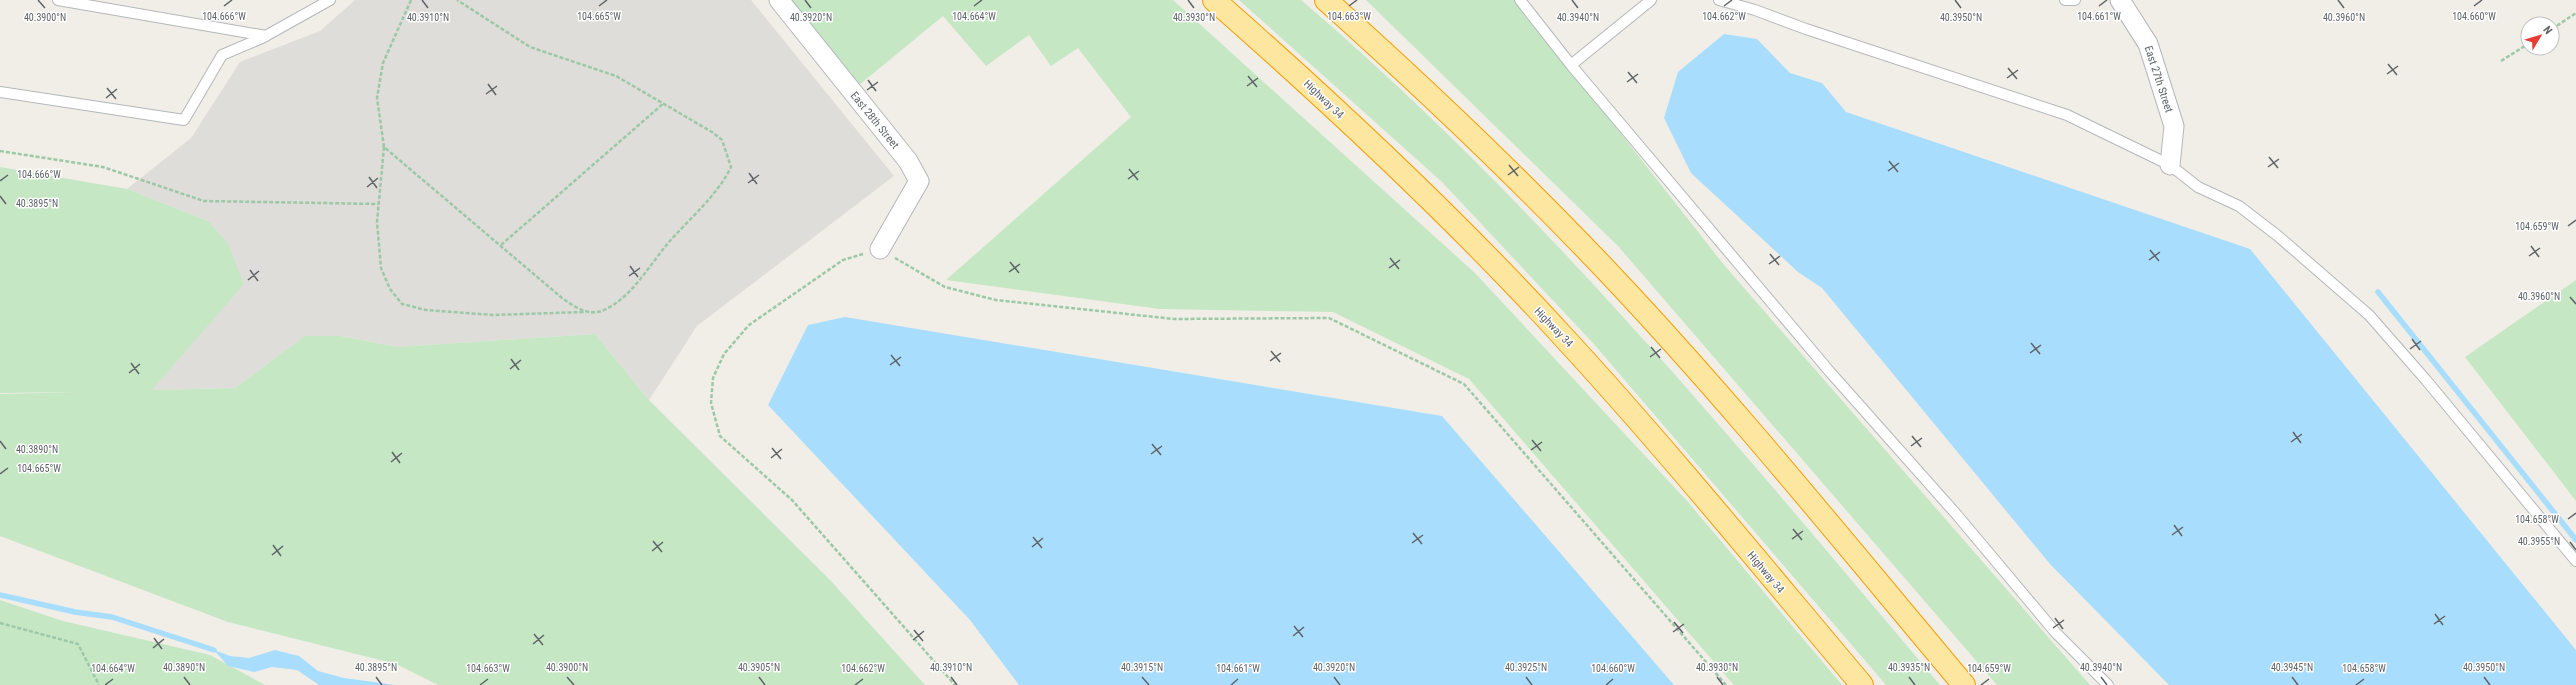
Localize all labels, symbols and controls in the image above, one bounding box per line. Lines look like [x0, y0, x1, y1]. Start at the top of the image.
text: 104.666°W [202, 11, 246, 22]
text: 104.665°W [577, 11, 621, 22]
text: 104.664°W [952, 11, 996, 22]
text: 104.663°W [1327, 11, 1371, 22]
text: 104.662°W [1702, 11, 1746, 22]
text: 104.661°W [2077, 11, 2121, 22]
text: 104.660°W [2452, 11, 2496, 22]
text: 40.3900°N [24, 12, 66, 23]
text: 40.3910°N [407, 12, 449, 23]
text: 40.3920°N [790, 12, 832, 23]
text: 40.3930°N [1173, 12, 1215, 23]
text: 40.3940°N [1557, 12, 1599, 23]
text: 40.3950°N [1940, 12, 1982, 23]
text: 40.3960°N [2323, 12, 2365, 23]
north arrow [2520, 16, 2560, 56]
text: N [2540, 23, 2555, 37]
street label: East 27th Street [2142, 44, 2175, 114]
street label: Highway 34 [1301, 77, 1347, 122]
street label: East 28th Street [848, 89, 901, 151]
text: 104.666°W [17, 169, 61, 180]
text: 40.3895°N [16, 198, 58, 209]
text: 104.659°W [2515, 221, 2559, 232]
text: 40.3960°N [2518, 291, 2560, 302]
street label: Highway 34 [1531, 305, 1576, 350]
text: 40.3890°N [16, 444, 58, 455]
text: 104.665°W [17, 463, 61, 474]
text: 104.658°W [2515, 514, 2559, 525]
text: 40.3955°N [2518, 536, 2560, 547]
street label: Highway 34 [1744, 549, 1787, 596]
text: 40.3890°N [163, 662, 205, 673]
text: 40.3895°N [355, 662, 397, 673]
text: 40.3900°N [546, 662, 588, 673]
text: 40.3905°N [738, 662, 780, 673]
text: 40.3910°N [930, 662, 972, 673]
text: 40.3915°N [1121, 662, 1163, 673]
text: 40.3920°N [1313, 662, 1355, 673]
text: 40.3925°N [1505, 662, 1547, 673]
text: 40.3930°N [1696, 662, 1738, 673]
text: 40.3935°N [1888, 662, 1930, 673]
text: 40.3940°N [2080, 662, 2122, 673]
text: 40.3945°N [2271, 662, 2313, 673]
text: 40.3950°N [2463, 662, 2505, 673]
text: 104.664°W [91, 663, 135, 674]
text: 104.663°W [466, 663, 510, 674]
text: 104.662°W [841, 663, 885, 674]
text: 104.661°W [1216, 663, 1260, 674]
text: 104.660°W [1591, 663, 1635, 674]
text: 104.659°W [1967, 663, 2011, 674]
text: 104.658°W [2342, 663, 2386, 674]

